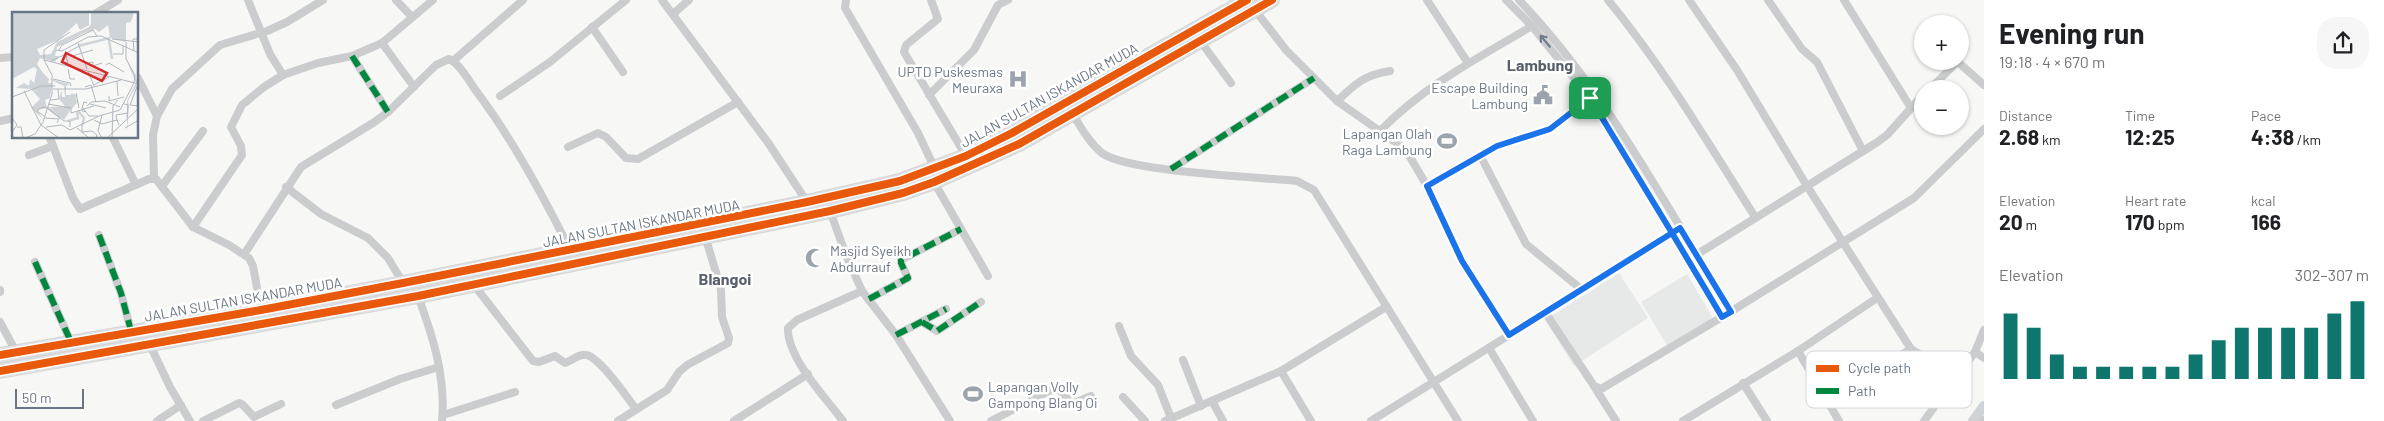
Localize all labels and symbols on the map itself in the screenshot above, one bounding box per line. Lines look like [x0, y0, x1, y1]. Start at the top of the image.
inset map [12, 12, 139, 139]
one-way arrow [1539, 35, 1550, 48]
street label: JALAN SULTAN ISKANDAR MUDA [957, 39, 1141, 151]
district label: Lambung [1507, 55, 1573, 74]
place label: UPTD Puskesmas Meuraxa [897, 63, 1003, 96]
hospital icon: UPTD Puskesmas Meuraxa [1007, 68, 1029, 90]
pin [1569, 77, 1611, 119]
place label: Escape Building Lambung [1431, 79, 1528, 112]
public building icon: Escape Building Lambung [1532, 84, 1554, 106]
place label: Lapangan Olah Raga Lambung [1342, 125, 1432, 158]
sports icon: Lapangan Olah Raga Lambung [1436, 130, 1458, 152]
street label: JALAN SULTAN ISKANDAR MUDA [541, 195, 741, 250]
place label: Masjid Syeikh Abdurrauf [830, 242, 911, 275]
mosque icon: Masjid Syeikh Abdurrauf [804, 247, 826, 269]
district label: Blangoi [699, 269, 751, 288]
street label: JALAN SULTAN ISKANDAR MUDA [143, 273, 344, 325]
legend [1806, 351, 1972, 408]
text: Cycle path [1848, 359, 1911, 376]
place label: Lapangan Volly Gampong Blang Oi [988, 378, 1098, 411]
text: Path [1848, 382, 1876, 399]
sports icon: Lapangan Volly Gampong Blang Oi [962, 383, 984, 405]
scale bar [15, 386, 84, 409]

